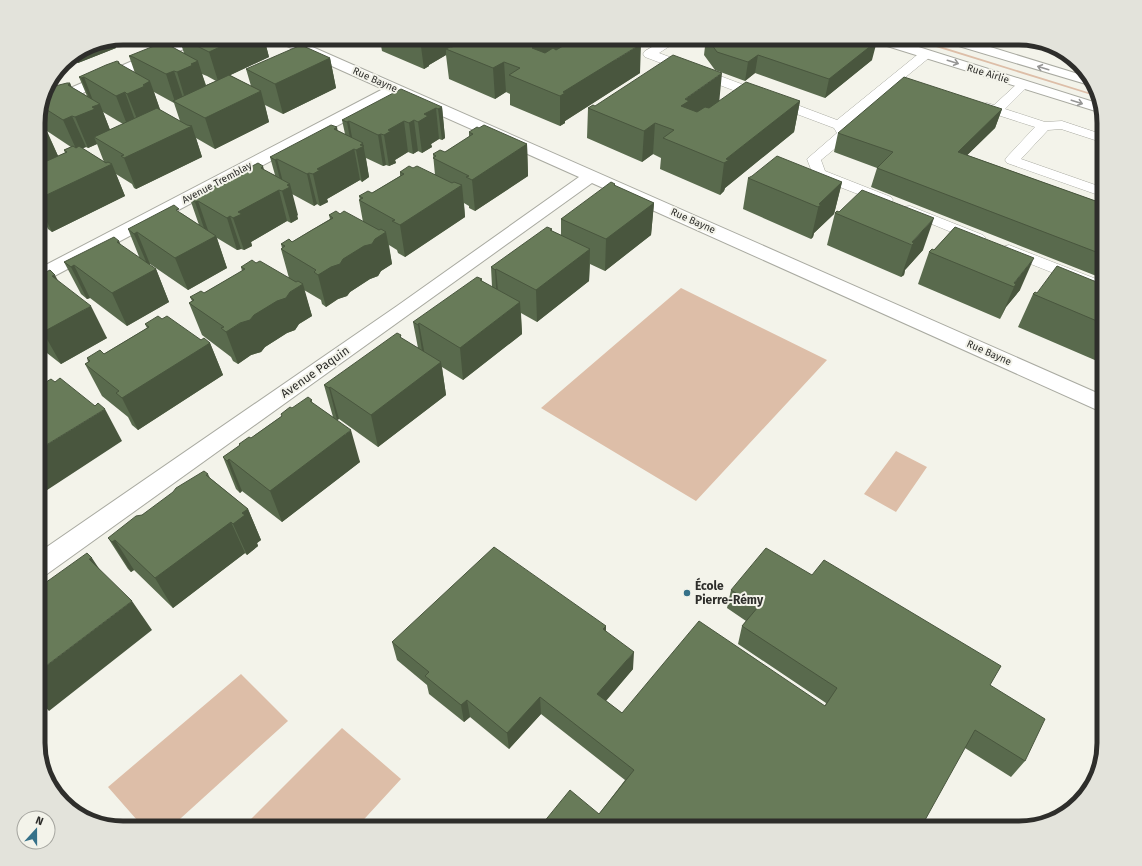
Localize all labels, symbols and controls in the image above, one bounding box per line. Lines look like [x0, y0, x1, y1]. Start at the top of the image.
one-way arrow [946, 59, 958, 67]
street label: Rue Airlie [965, 62, 1011, 86]
one-way arrow [1037, 63, 1049, 71]
street label: Rue Bayne [351, 65, 399, 95]
one-way arrow [1070, 98, 1082, 106]
street label: Avenue Tremblay [180, 160, 254, 206]
street label: Rue Bayne [669, 206, 717, 236]
street label: Rue Bayne [965, 338, 1013, 368]
street label: Avenue Paquin [278, 343, 352, 401]
place label: École Pierre-Rémy [695, 577, 764, 607]
marker: École Pierre-Rémy [682, 588, 692, 598]
north arrow [16, 810, 56, 850]
text: N [34, 814, 45, 829]

